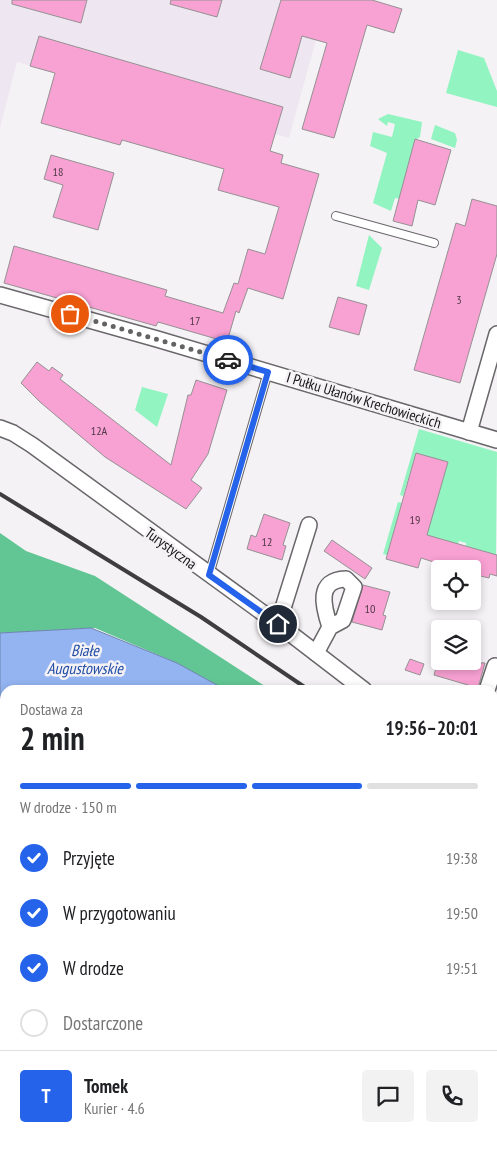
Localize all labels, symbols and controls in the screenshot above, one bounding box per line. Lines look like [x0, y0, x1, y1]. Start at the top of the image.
house number: 18 [53, 164, 63, 179]
house number: 3 [456, 292, 462, 307]
pin [49, 293, 91, 335]
icon: bag [56, 300, 84, 328]
house number: 17 [190, 313, 200, 328]
courier [203, 335, 253, 385]
icon: car [214, 346, 242, 374]
street label: I Pułku Ułanów Krechowieckich [284, 367, 444, 433]
house number: 12A [91, 423, 108, 438]
house number: 19 [410, 512, 420, 527]
street label: Turystyczna [141, 523, 201, 573]
house number: 12 [262, 534, 272, 549]
map controls [431, 560, 481, 670]
button: locate [431, 560, 481, 610]
house number: 10 [365, 601, 375, 616]
pin [257, 603, 299, 645]
icon: home [264, 610, 292, 638]
button: layers [431, 620, 481, 670]
water label: Białe Augustowskie [47, 640, 124, 678]
text: Dostawa za [20, 699, 83, 719]
text: 19:56–20:01 [385, 716, 478, 740]
text: 2 min [20, 717, 85, 759]
text: W drodze · 150 m [20, 797, 117, 817]
icon: check [20, 844, 48, 872]
text: Przyjęte [63, 846, 115, 870]
text: 19:38 [446, 848, 478, 868]
icon: check [20, 899, 48, 927]
text: W przygotowaniu [63, 901, 176, 925]
text: 19:50 [446, 903, 478, 923]
icon: check [20, 954, 48, 982]
text: W drodze [63, 956, 124, 980]
text: 19:51 [446, 958, 478, 978]
text: Dostarczone [63, 1011, 143, 1035]
button: chat [362, 1070, 414, 1122]
button: phone [426, 1070, 478, 1122]
text: Tomek [84, 1074, 128, 1098]
text: T [41, 1084, 51, 1108]
text: Kurier · 4.6 [84, 1098, 145, 1118]

